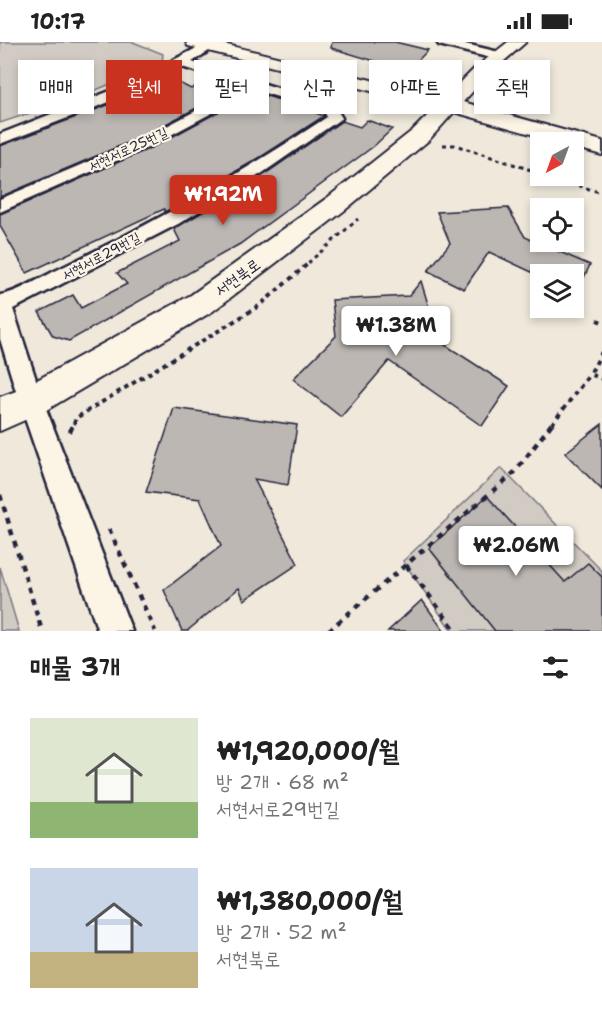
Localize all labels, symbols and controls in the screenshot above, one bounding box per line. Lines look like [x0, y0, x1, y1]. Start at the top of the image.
text: 10:17 [30, 7, 85, 36]
chip: 매매 [18, 60, 94, 114]
chip: 월세 [106, 60, 182, 114]
chip: 필터 [194, 60, 269, 114]
chip: 신규 [281, 60, 357, 114]
chip: 아파트 [369, 60, 462, 114]
chip: 주택 [474, 60, 550, 114]
street label: 서현서로25번길 [85, 122, 171, 175]
north arrow [530, 132, 584, 186]
map controls [530, 132, 584, 318]
pin: ₩1.92M [174, 175, 272, 226]
text: ₩1.92M [184, 181, 262, 207]
button: locate [530, 198, 584, 252]
street label: 서현서로29번길 [59, 227, 144, 284]
street label: 서현북로 [210, 254, 264, 301]
button: layers [530, 264, 584, 318]
pin: ₩1.38M [347, 306, 445, 357]
text: ₩1.38M [355, 312, 437, 338]
pin: ₩2.06M [467, 526, 565, 577]
text: ₩2.06M [473, 532, 559, 558]
text: 매물 3개 [30, 649, 120, 684]
icon: filters [539, 651, 572, 684]
text: ₩1,920,000/월 [216, 733, 399, 768]
icon: home [78, 742, 150, 814]
text: 방 2개 · 68 m² [216, 769, 349, 795]
text: 서현서로29번길 [216, 796, 340, 822]
text: ₩1,380,000/월 [216, 883, 403, 918]
icon: home [78, 892, 150, 964]
text: 방 2개 · 52 m² [216, 919, 347, 945]
text: 서현북로 [216, 946, 280, 972]

